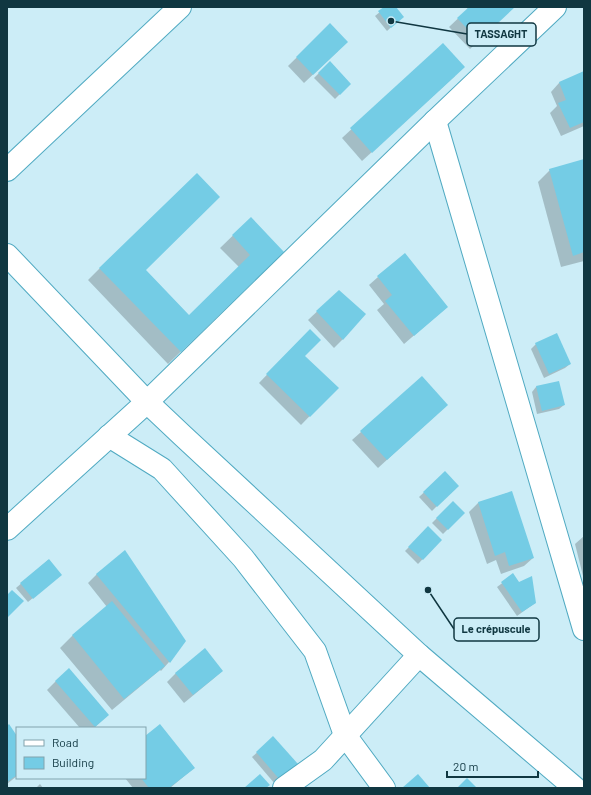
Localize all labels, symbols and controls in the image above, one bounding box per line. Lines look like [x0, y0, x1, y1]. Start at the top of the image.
callout: TASSAGHT [467, 23, 536, 46]
text: TASSAGHT [475, 27, 528, 40]
callout: Le crépuscule [454, 618, 539, 641]
text: Le crépuscule [462, 622, 530, 635]
legend [16, 727, 146, 779]
text: Road [52, 735, 79, 749]
scale bar [447, 753, 538, 779]
text: Building [52, 755, 94, 769]
text: 20 m [453, 759, 479, 773]

